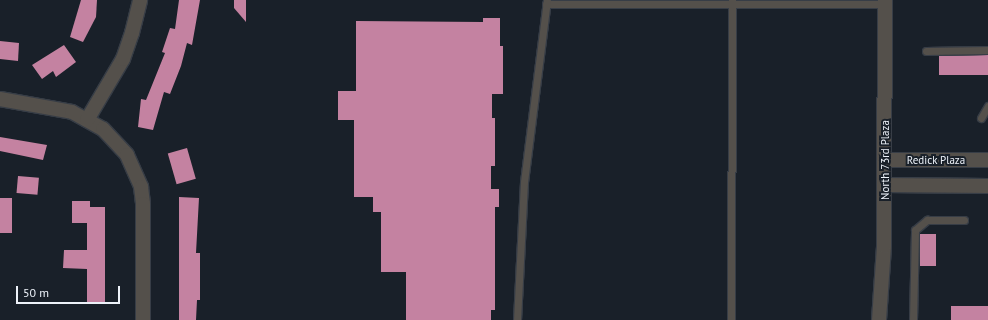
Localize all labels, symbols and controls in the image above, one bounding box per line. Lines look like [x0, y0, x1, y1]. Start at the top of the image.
street label: North 73rd Plaza [878, 120, 892, 200]
street label: Redick Plaza [907, 153, 965, 167]
scale bar [18, 278, 122, 304]
text: 50 m [23, 285, 49, 300]

